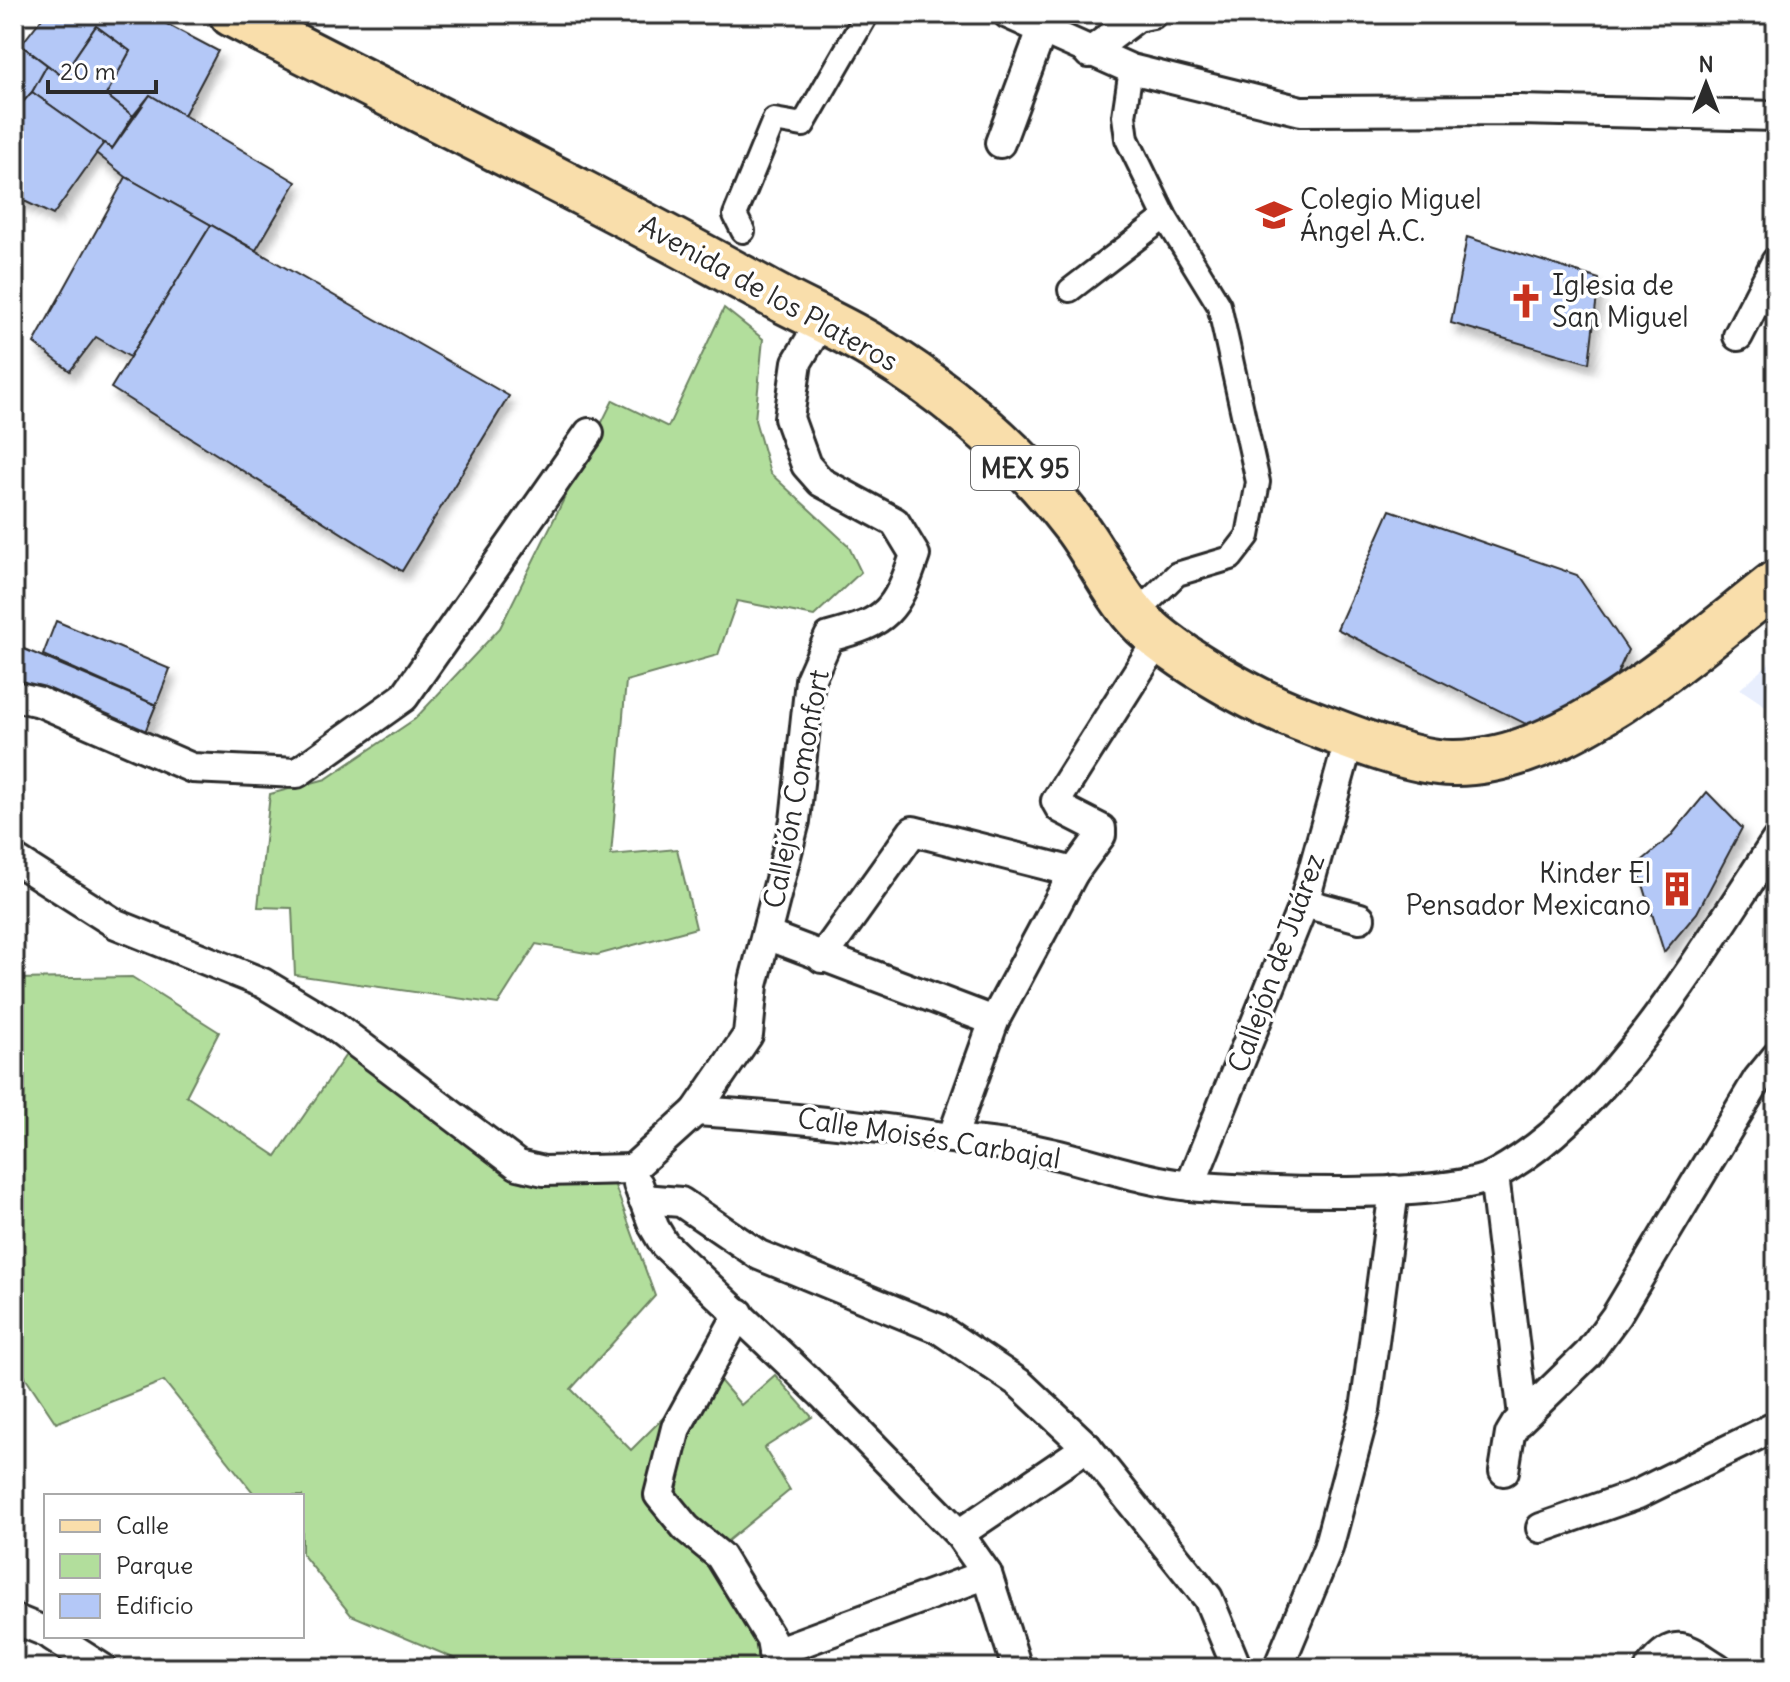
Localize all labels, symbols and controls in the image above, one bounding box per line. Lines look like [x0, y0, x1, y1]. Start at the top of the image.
scale bar [48, 44, 156, 94]
north arrow [1666, 44, 1746, 124]
text: N [1698, 50, 1714, 78]
text: 20 m [60, 56, 116, 86]
place label: Colegio Miguel Ángel A.C. [1300, 181, 1482, 249]
school or university icon: Colegio Miguel Ángel A.C. [1255, 196, 1293, 234]
street label: Avenida de los Plateros [633, 207, 905, 379]
place label: Iglesia de San Miguel [1552, 267, 1689, 335]
church icon: Iglesia de San Miguel [1507, 282, 1545, 320]
road number: MEX 95 [971, 446, 1079, 490]
street label: Callejón Comonfort [755, 667, 837, 911]
street label: Callejón de Juárez [1220, 849, 1332, 1077]
place label: Kinder El Pensador Mexicano [1405, 855, 1651, 923]
building icon: Kinder El Pensador Mexicano [1658, 870, 1696, 908]
street label: Calle Moisés Carbajal [795, 1099, 1063, 1177]
legend [44, 1494, 304, 1638]
text: Calle [116, 1510, 169, 1540]
text: Parque [116, 1550, 193, 1580]
text: Edificio [116, 1590, 194, 1620]

